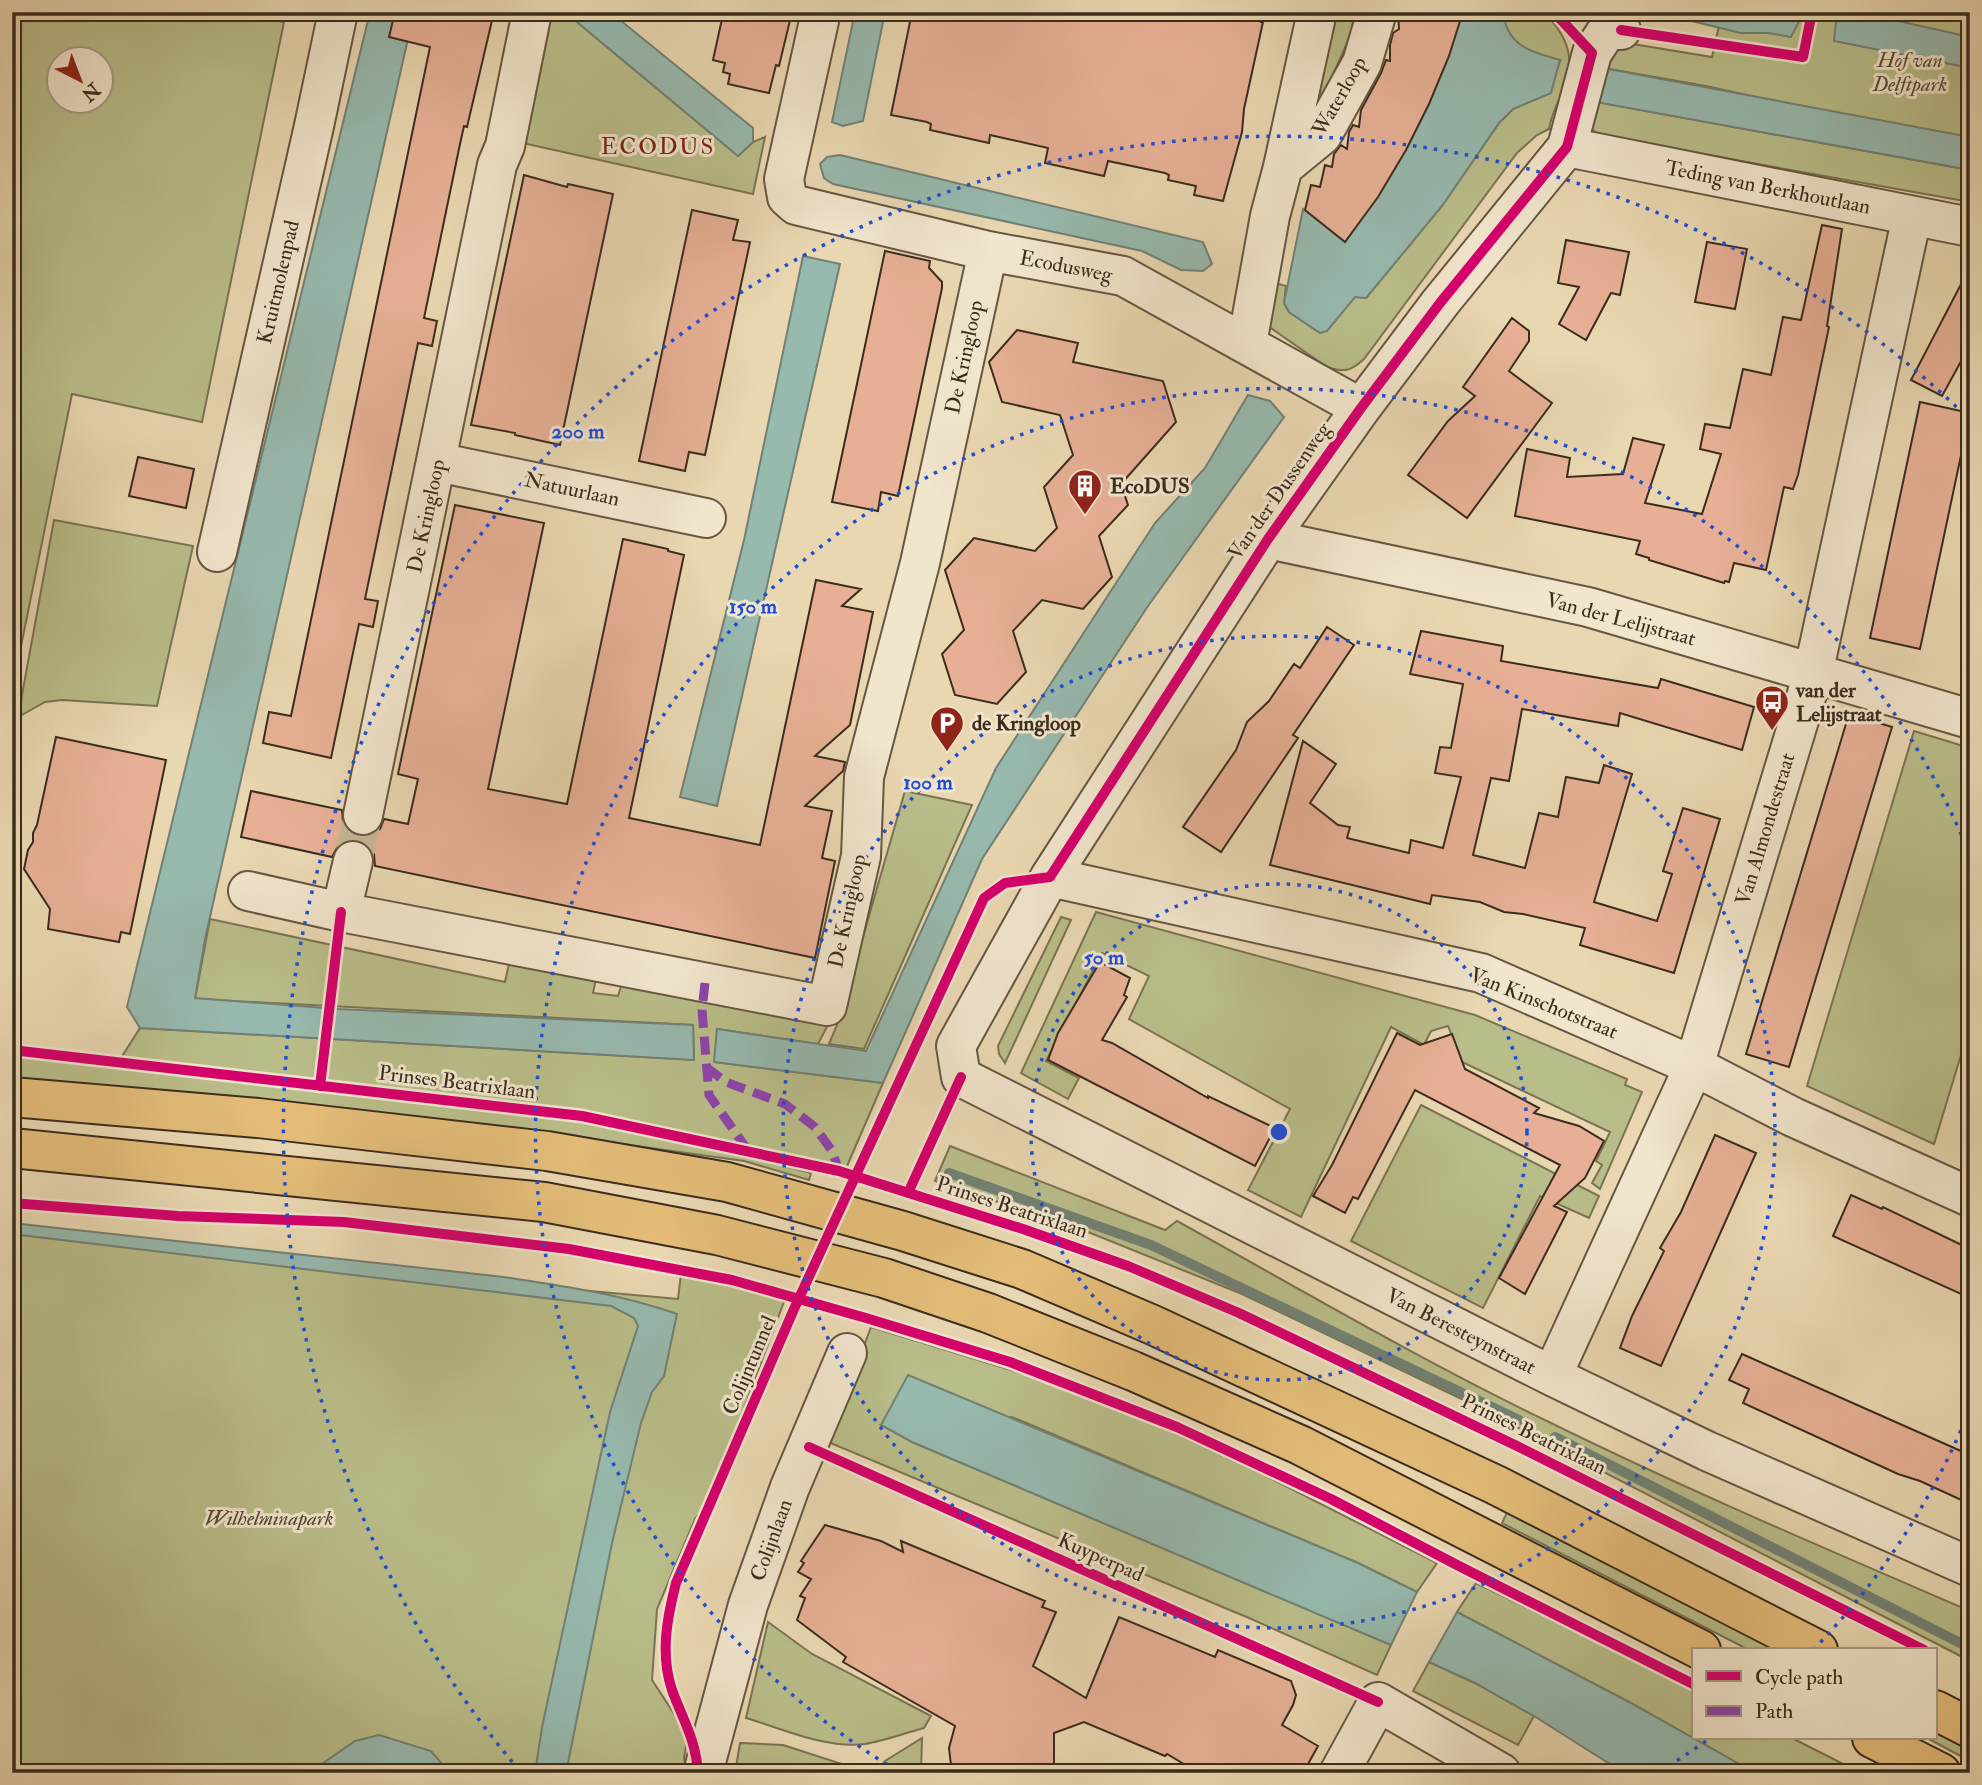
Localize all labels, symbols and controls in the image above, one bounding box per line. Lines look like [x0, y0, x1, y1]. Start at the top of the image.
north arrow [46, 46, 116, 116]
park label: Hof van Delftpark [1872, 47, 1947, 98]
street label: Waterloop [1305, 52, 1373, 142]
text: N [76, 77, 106, 107]
district label: ECODUS [601, 132, 715, 161]
street label: Teding van Berkhoutlaan [1663, 154, 1873, 221]
street label: Kruitmolenpad [251, 217, 306, 347]
street label: Ecodusweg [1017, 244, 1115, 289]
street label: De Kringloop [939, 298, 990, 416]
street label: Van der Dussenweg [1222, 417, 1337, 565]
text: 200 m [552, 418, 605, 445]
street label: De Kringloop [401, 457, 452, 575]
street label: Natuurlaan [522, 466, 622, 513]
building icon: EcoDUS [1066, 467, 1104, 516]
place label: EcoDUS [1110, 473, 1190, 500]
street label: Van der Lelijstraat [1543, 587, 1699, 653]
text: 150 m [729, 593, 778, 620]
place label: van der Lelijstraat [1795, 677, 1882, 728]
bus stop icon: van der Lelijstraat [1753, 683, 1791, 732]
parking icon: de Kringloop [928, 704, 966, 753]
place label: de Kringloop [972, 710, 1081, 737]
street label: Van Almondestraat [1729, 750, 1802, 909]
text: 100 m [903, 769, 954, 796]
street label: De Kringloop [822, 852, 873, 970]
text: 50 m [1084, 944, 1125, 971]
street label: Van Kinschotstraat [1466, 961, 1622, 1046]
street label: Prinses Beatrixlaan [377, 1059, 537, 1106]
centre of rings [1267, 1120, 1291, 1144]
street label: Prinses Beatrixlaan [932, 1170, 1091, 1245]
street label: Van Beresteynstraat [1381, 1282, 1540, 1381]
street label: Colijntunnel [716, 1311, 783, 1419]
street label: Prinses Beatrixlaan [1457, 1388, 1611, 1481]
street label: Colijnlaan [744, 1495, 799, 1585]
park label: Wilhelminapark [204, 1505, 334, 1532]
street label: Kuyperpad [1054, 1527, 1149, 1589]
legend [1692, 1648, 1937, 1740]
text: Cycle path [1755, 1664, 1843, 1691]
text: Path [1755, 1698, 1793, 1725]

